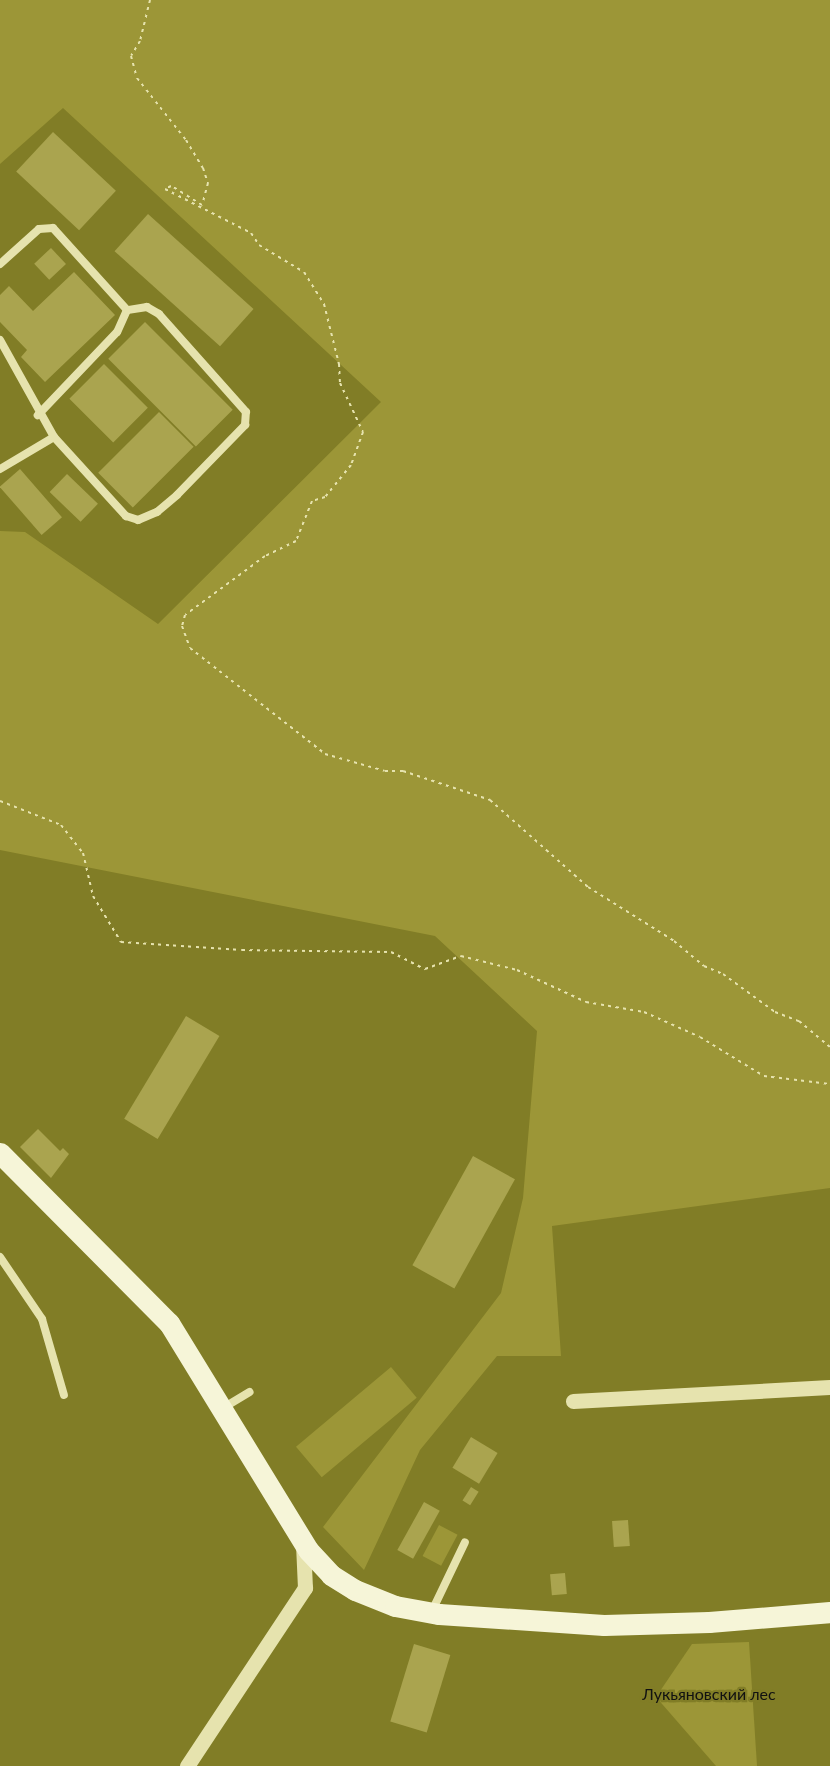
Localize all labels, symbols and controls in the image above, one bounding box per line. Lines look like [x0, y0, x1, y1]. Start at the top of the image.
park label: Лукьяновский лес [642, 1684, 776, 1704]

